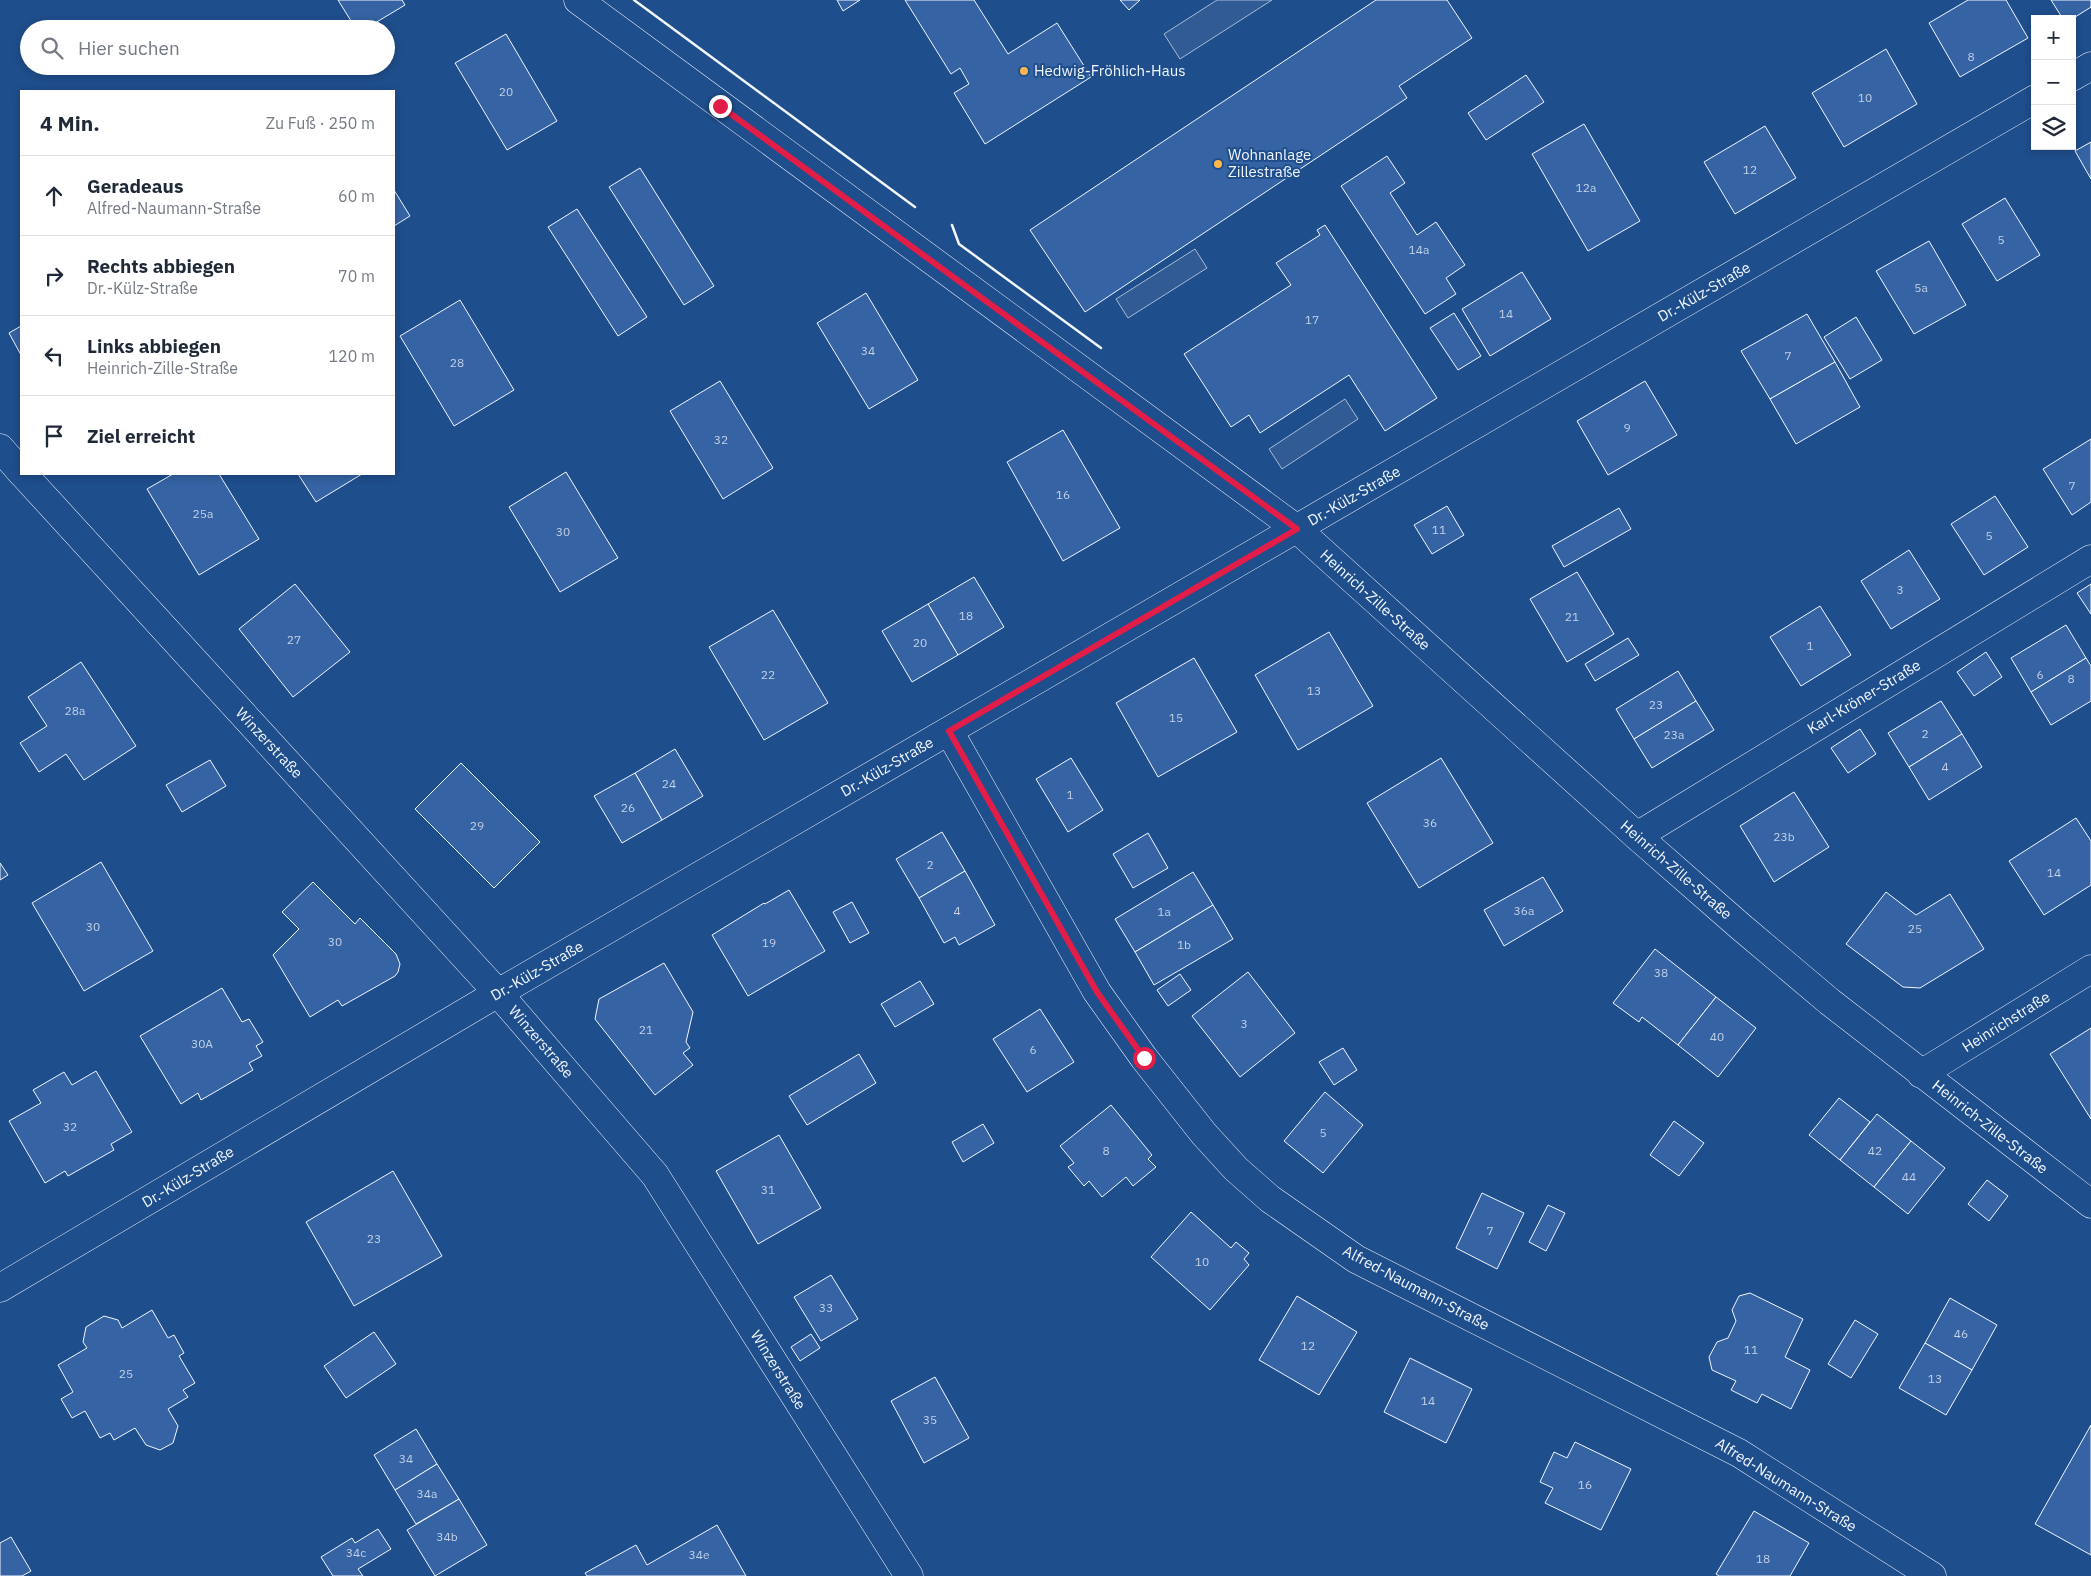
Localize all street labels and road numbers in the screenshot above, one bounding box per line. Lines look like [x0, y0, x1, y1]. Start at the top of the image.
street label: Dr.-Külz-Straße [1654, 257, 1754, 326]
street label: Dr.-Külz-Straße [1304, 461, 1404, 530]
street label: Heinrich-Zille-Straße [1316, 545, 1434, 654]
street label: Karl-Kröner-Straße [1804, 655, 1924, 738]
street label: Winzerstraße [232, 703, 307, 782]
street label: Dr.-Külz-Straße [837, 732, 937, 801]
street label: Heinrich-Zille-Straße [1617, 816, 1736, 923]
street label: Dr.-Külz-Straße [487, 936, 587, 1005]
street label: Heinrichstraße [1958, 987, 2053, 1056]
street label: Winzerstraße [505, 1001, 578, 1082]
street label: Heinrich-Zille-Straße [1929, 1075, 2052, 1178]
street label: Dr.-Külz-Straße [138, 1142, 237, 1212]
street label: Alfred-Naumann-Straße [1340, 1241, 1493, 1334]
street label: Winzerstraße [747, 1327, 810, 1413]
street label: Alfred-Naumann-Straße [1712, 1433, 1860, 1536]

